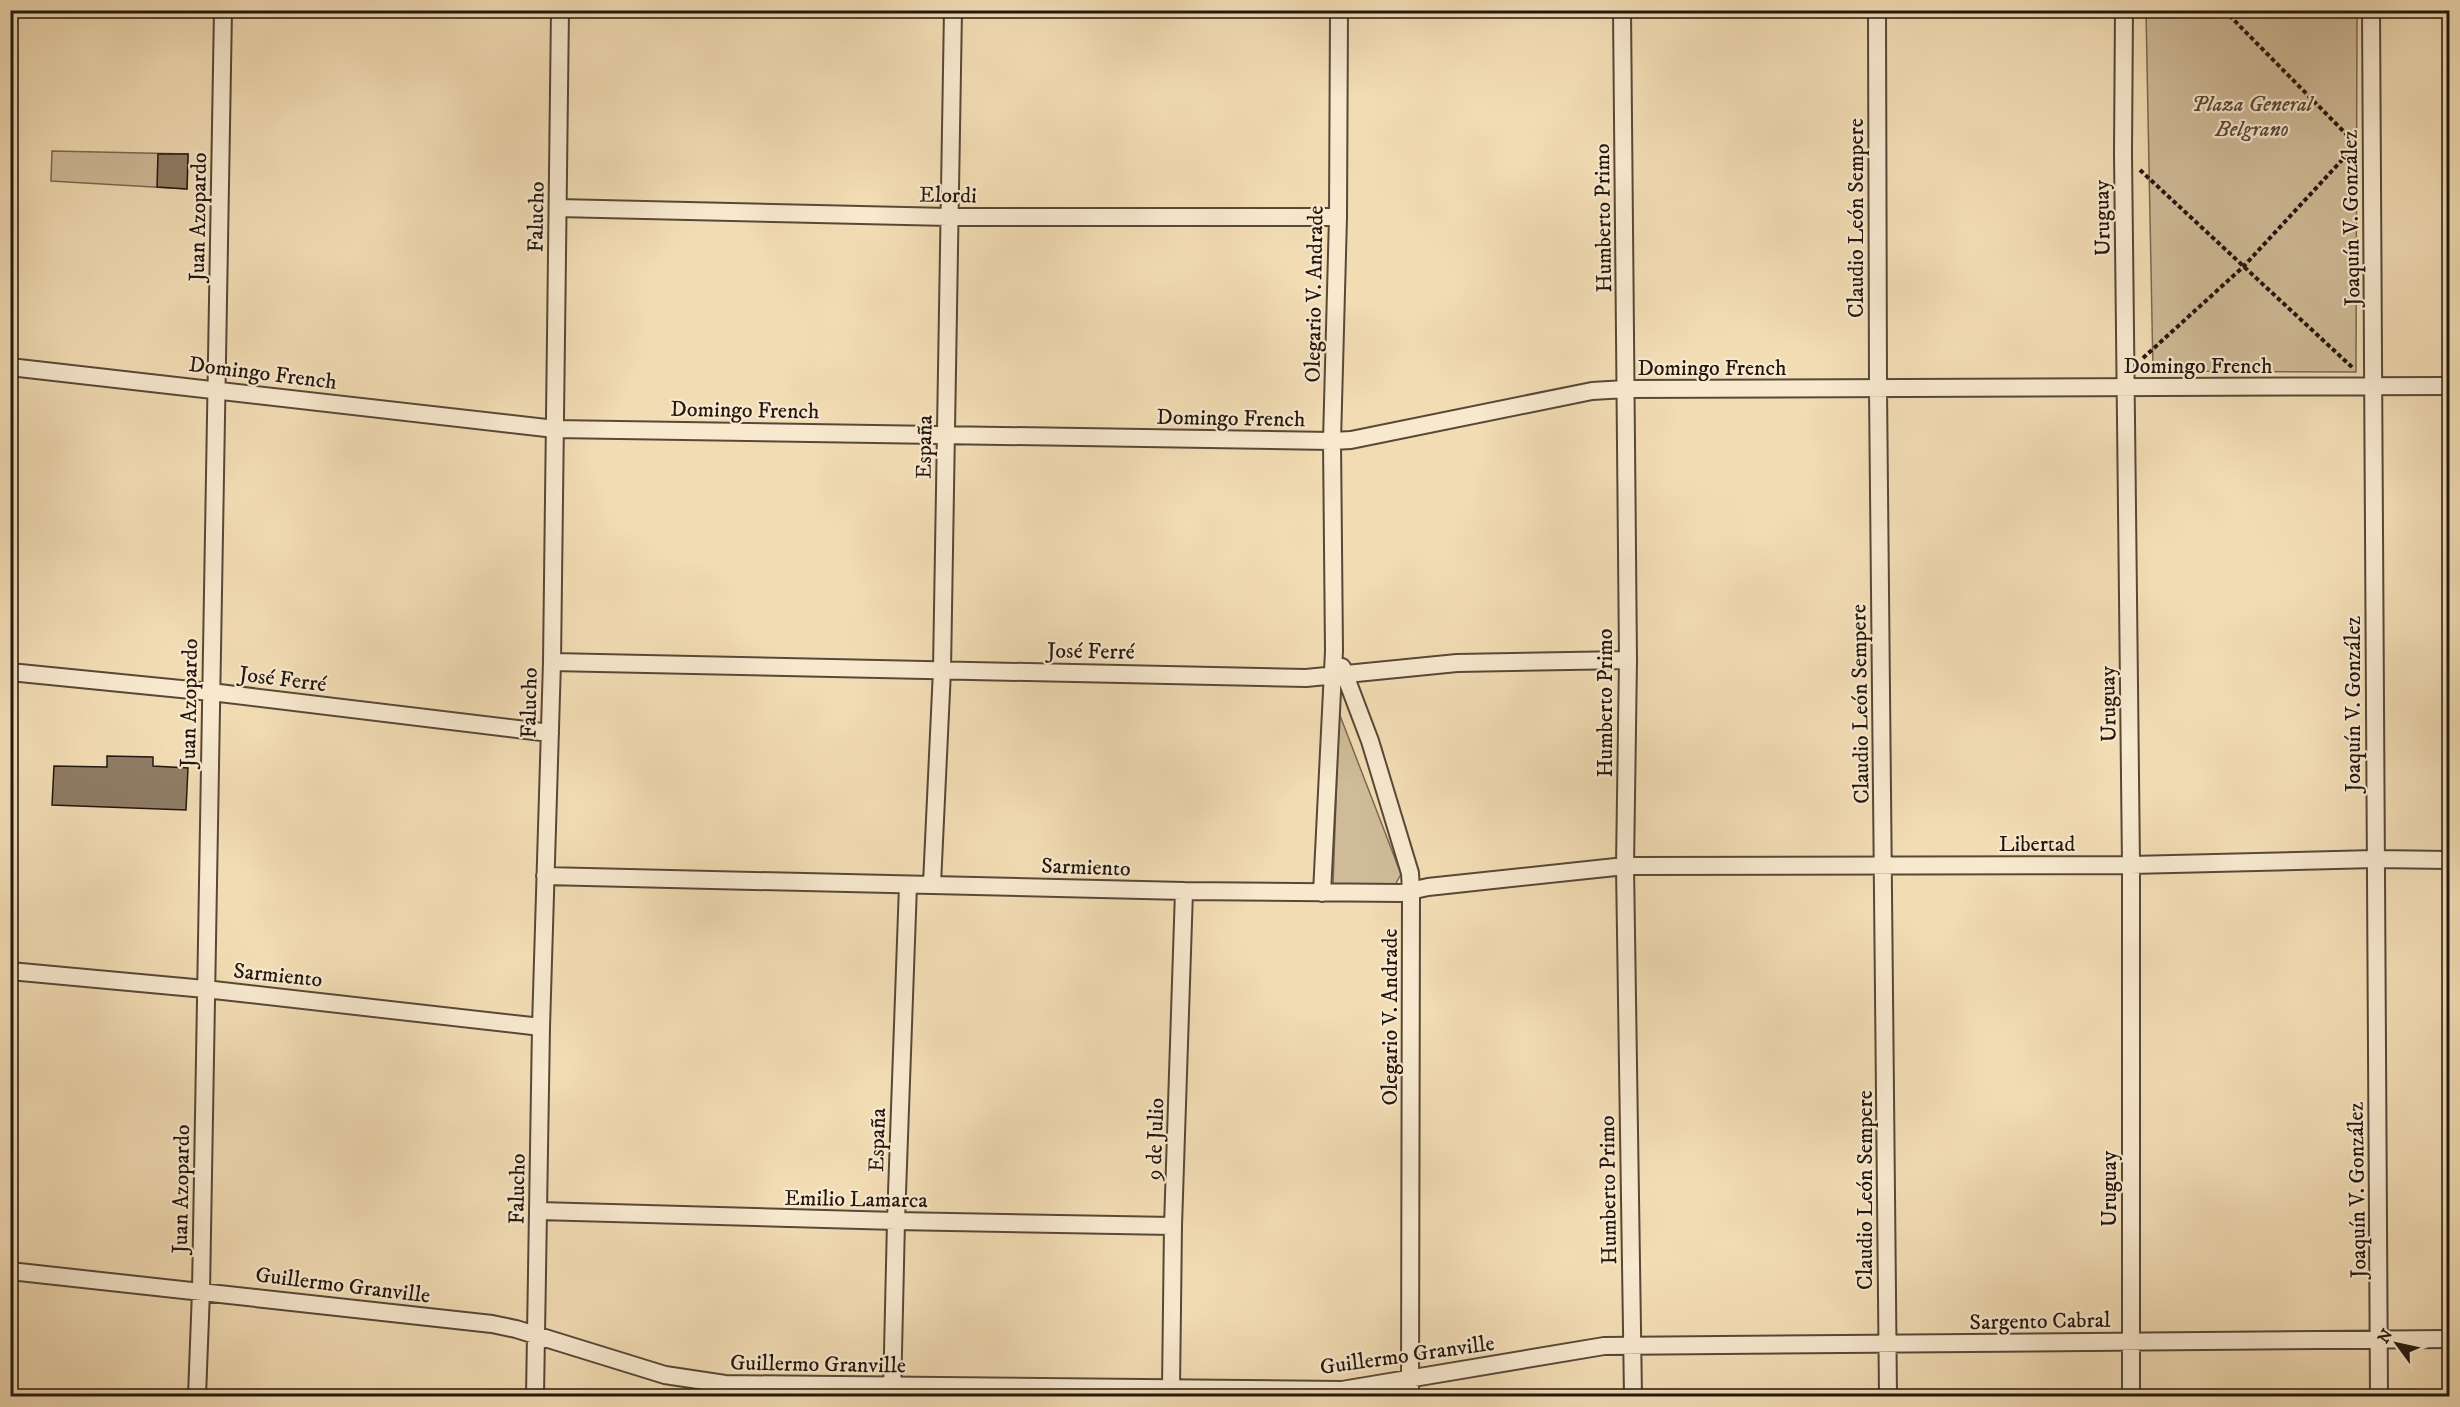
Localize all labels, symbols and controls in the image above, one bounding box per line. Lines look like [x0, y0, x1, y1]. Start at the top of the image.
park label: Plaza General Belgrano [2192, 91, 2315, 143]
street label: Claudio León Sempere [1843, 118, 1870, 318]
street label: Joaquín V. González [2336, 129, 2367, 308]
street label: Humberto Primo [1589, 143, 1618, 293]
street label: Juan Azopardo [184, 152, 213, 284]
street label: Uruguay [2088, 179, 2117, 256]
street label: Falucho [522, 181, 551, 253]
street label: Elordi [919, 182, 977, 209]
street label: Olegario V. Andrade [1299, 205, 1330, 383]
street label: Domingo French [187, 351, 339, 396]
street label: Domingo French [2123, 353, 2273, 380]
street label: Domingo French [1637, 355, 1787, 382]
street label: Domingo French [670, 396, 820, 425]
street label: Domingo French [1156, 404, 1306, 433]
street label: España [910, 414, 939, 479]
street label: Claudio León Sempere [1845, 604, 1876, 804]
street label: Joaquín V. González [2340, 615, 2367, 794]
street label: Humberto Primo [1592, 628, 1619, 778]
street label: José Ferré [1045, 637, 1135, 666]
street label: Juan Azopardo [175, 638, 204, 770]
street label: José Ferré [236, 660, 328, 698]
street label: Uruguay [2094, 665, 2123, 742]
street label: Falucho [515, 667, 544, 739]
street label: Libertad [1999, 831, 2075, 858]
street label: Sarmiento [1041, 852, 1131, 883]
street label: Olegario V. Andrade [1377, 928, 1404, 1106]
street label: Sarmiento [232, 957, 324, 994]
street label: Claudio León Sempere [1852, 1090, 1879, 1290]
street label: 9 de Julio [1141, 1097, 1170, 1182]
street label: Joaquín V. González [2342, 1101, 2373, 1280]
street label: España [863, 1107, 892, 1173]
street label: Humberto Primo [1594, 1115, 1623, 1265]
street label: Juan Azopardo [167, 1124, 196, 1256]
street label: Uruguay [2096, 1150, 2123, 1227]
street label: Falucho [503, 1153, 532, 1225]
street label: Emilio Lamarca [784, 1185, 929, 1214]
street label: Guillermo Granville [254, 1261, 432, 1310]
street label: Sargento Cabral [1969, 1307, 2111, 1336]
north arrow [2367, 1314, 2427, 1374]
text: N [2373, 1325, 2397, 1347]
street label: Guillermo Granville [1318, 1330, 1496, 1381]
street label: Guillermo Granville [730, 1349, 906, 1380]

